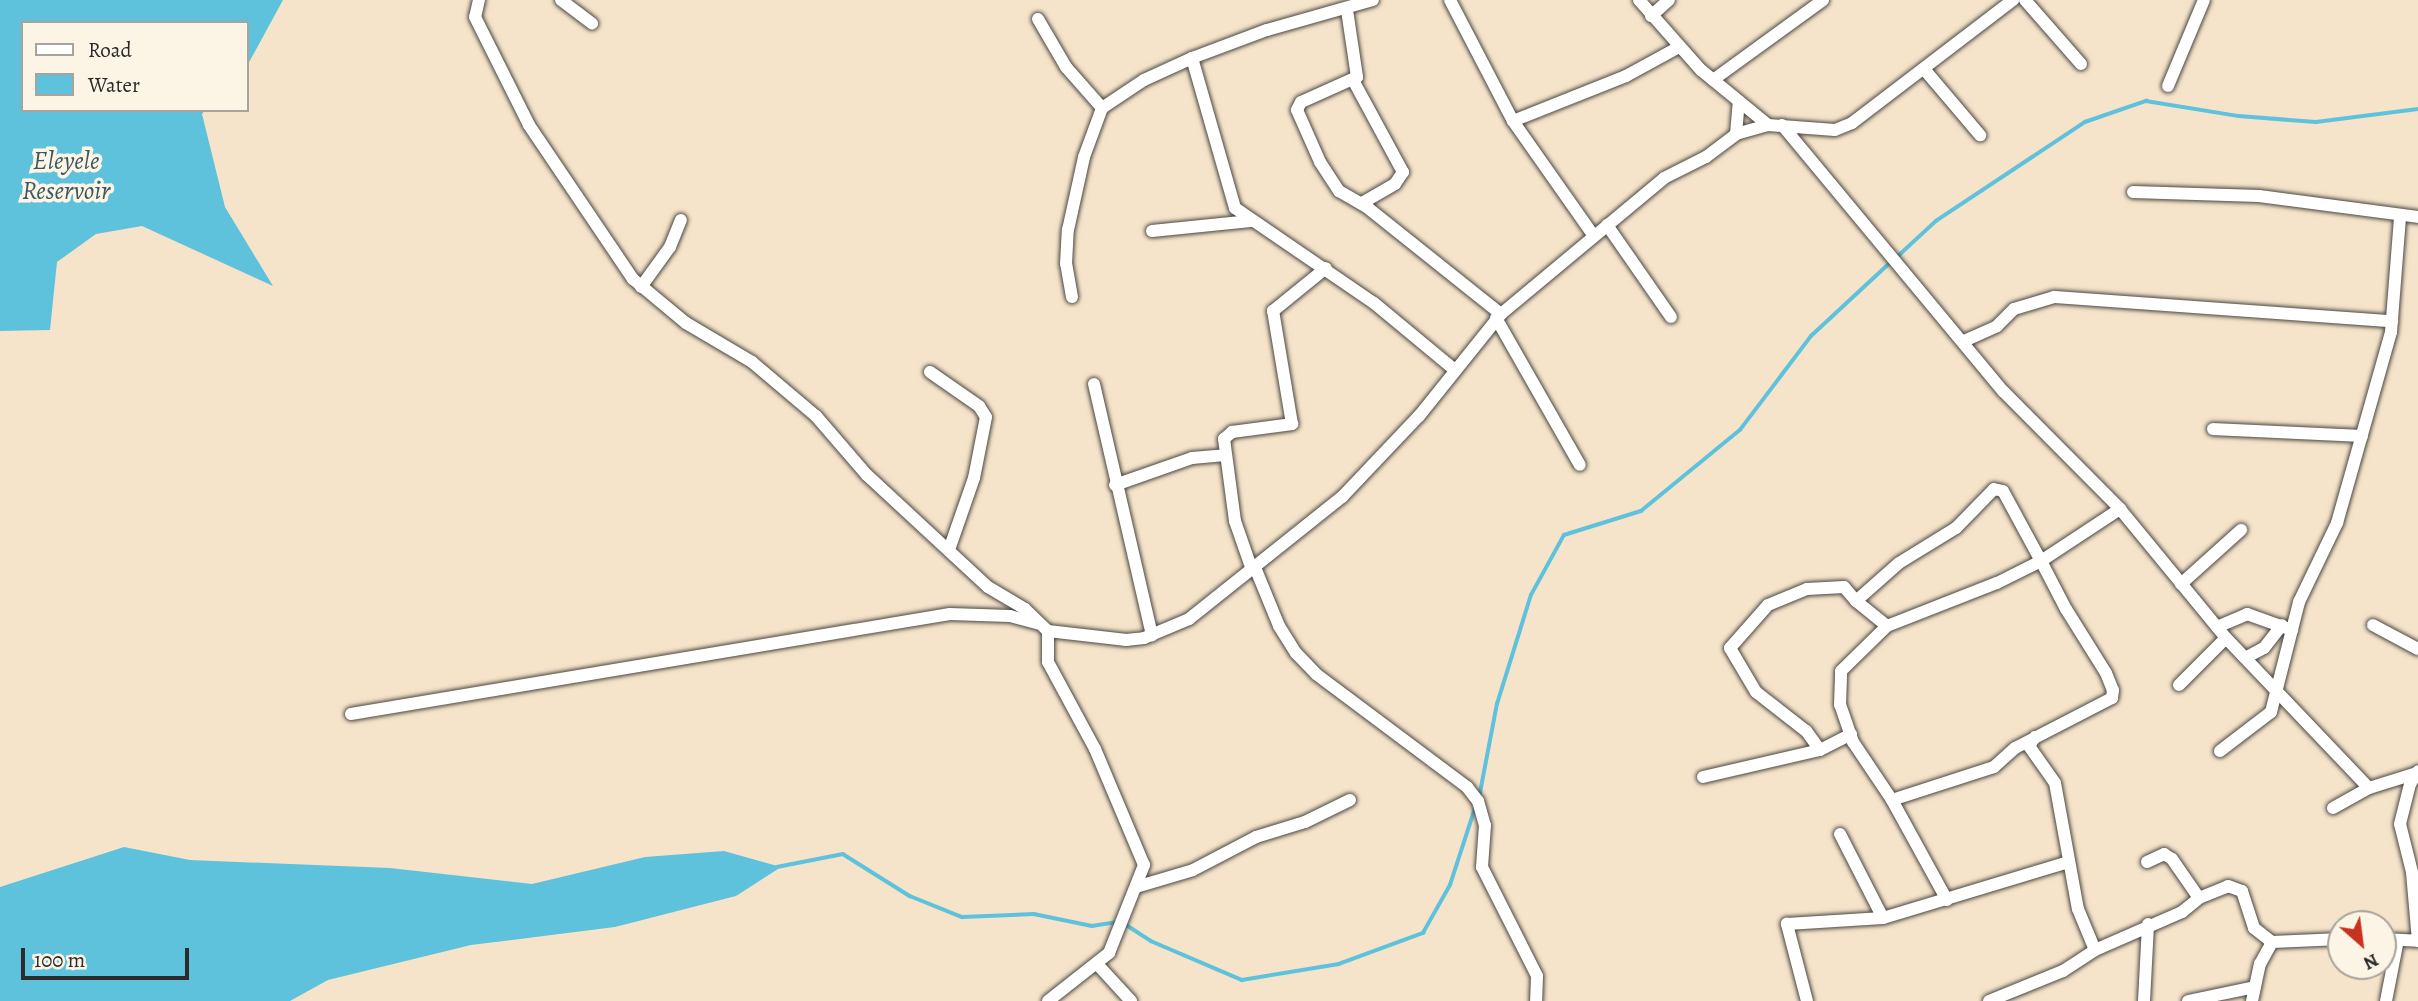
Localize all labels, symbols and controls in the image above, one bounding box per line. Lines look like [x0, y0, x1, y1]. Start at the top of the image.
legend [21, 21, 248, 112]
text: Road [88, 36, 132, 64]
text: Water [88, 71, 140, 99]
water label: Eleyele Reservoir [22, 145, 110, 206]
north arrow [2327, 910, 2397, 980]
scale bar [24, 934, 192, 978]
text: 100 m [34, 946, 85, 974]
text: N [2359, 947, 2383, 977]

